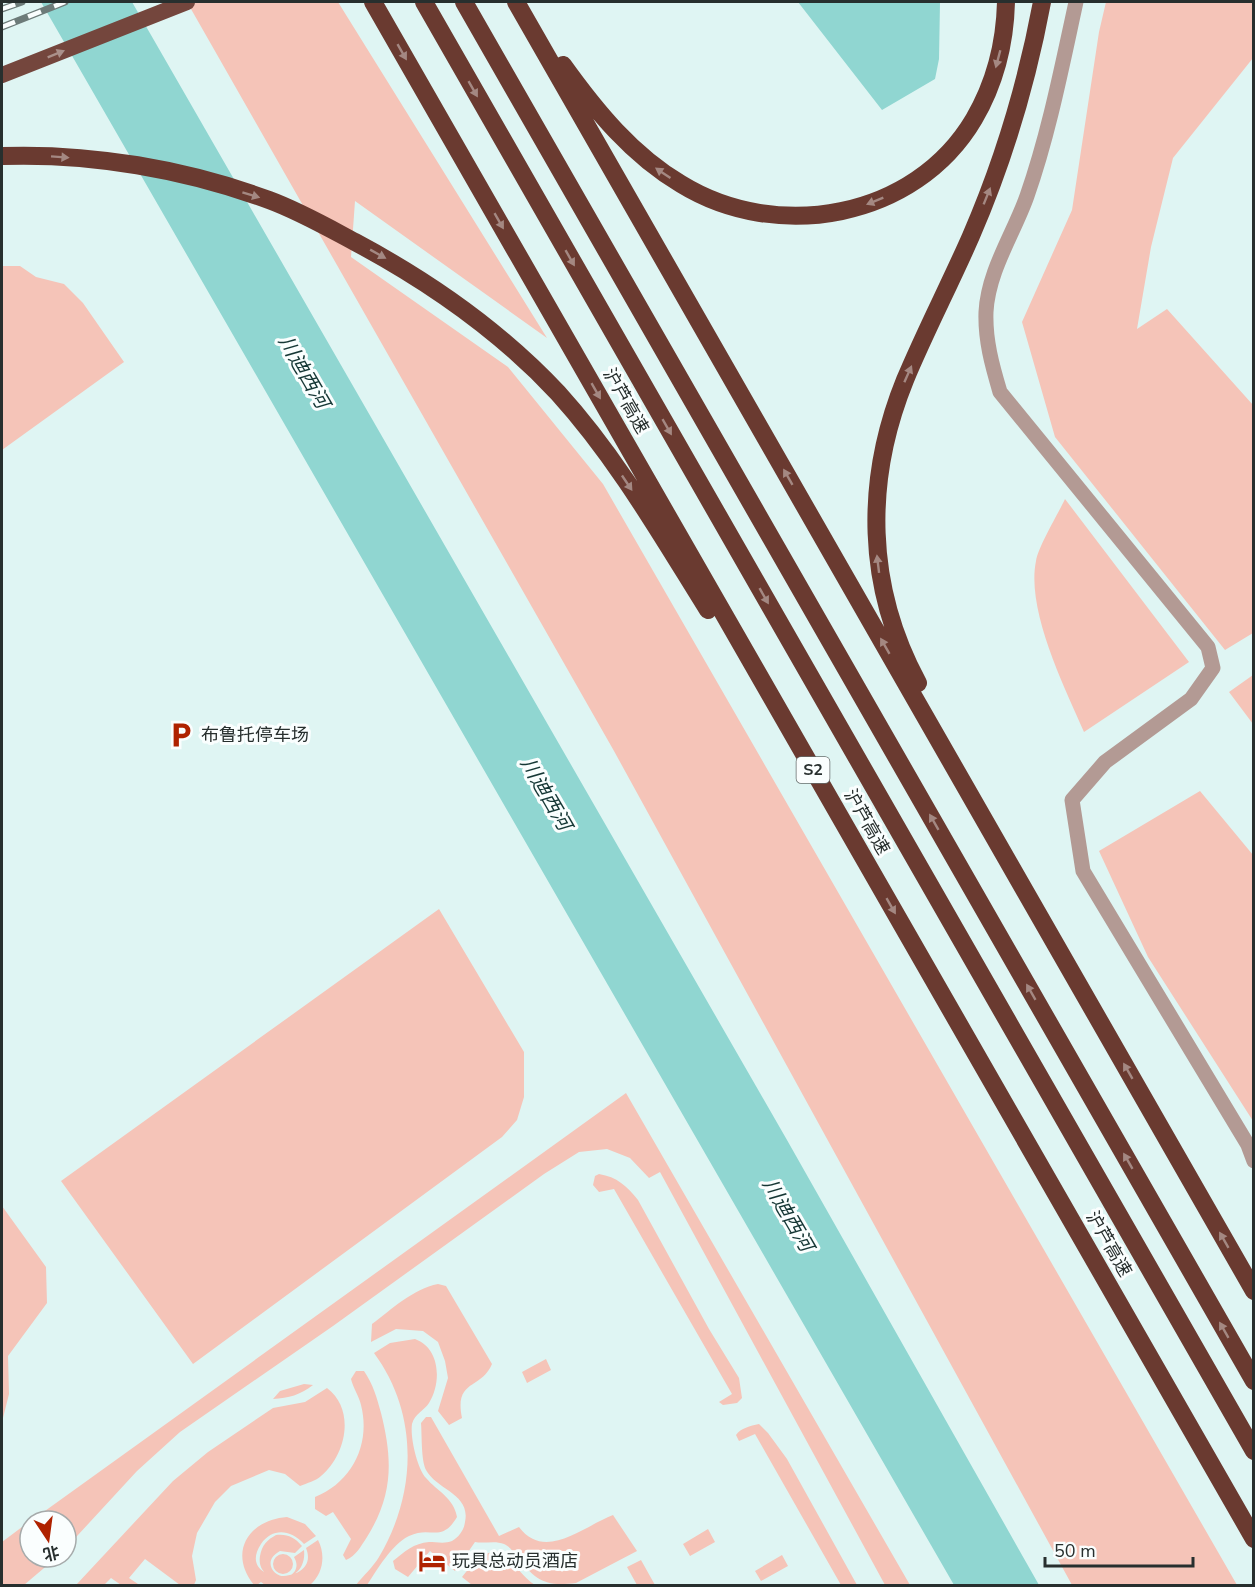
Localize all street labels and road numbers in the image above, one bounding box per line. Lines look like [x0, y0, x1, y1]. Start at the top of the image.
street label: 沪芦高速 [598, 364, 654, 438]
road number: S2 [796, 757, 830, 783]
street label: 沪芦高速 [839, 785, 895, 859]
street label: 沪芦高速 [1081, 1207, 1137, 1281]

